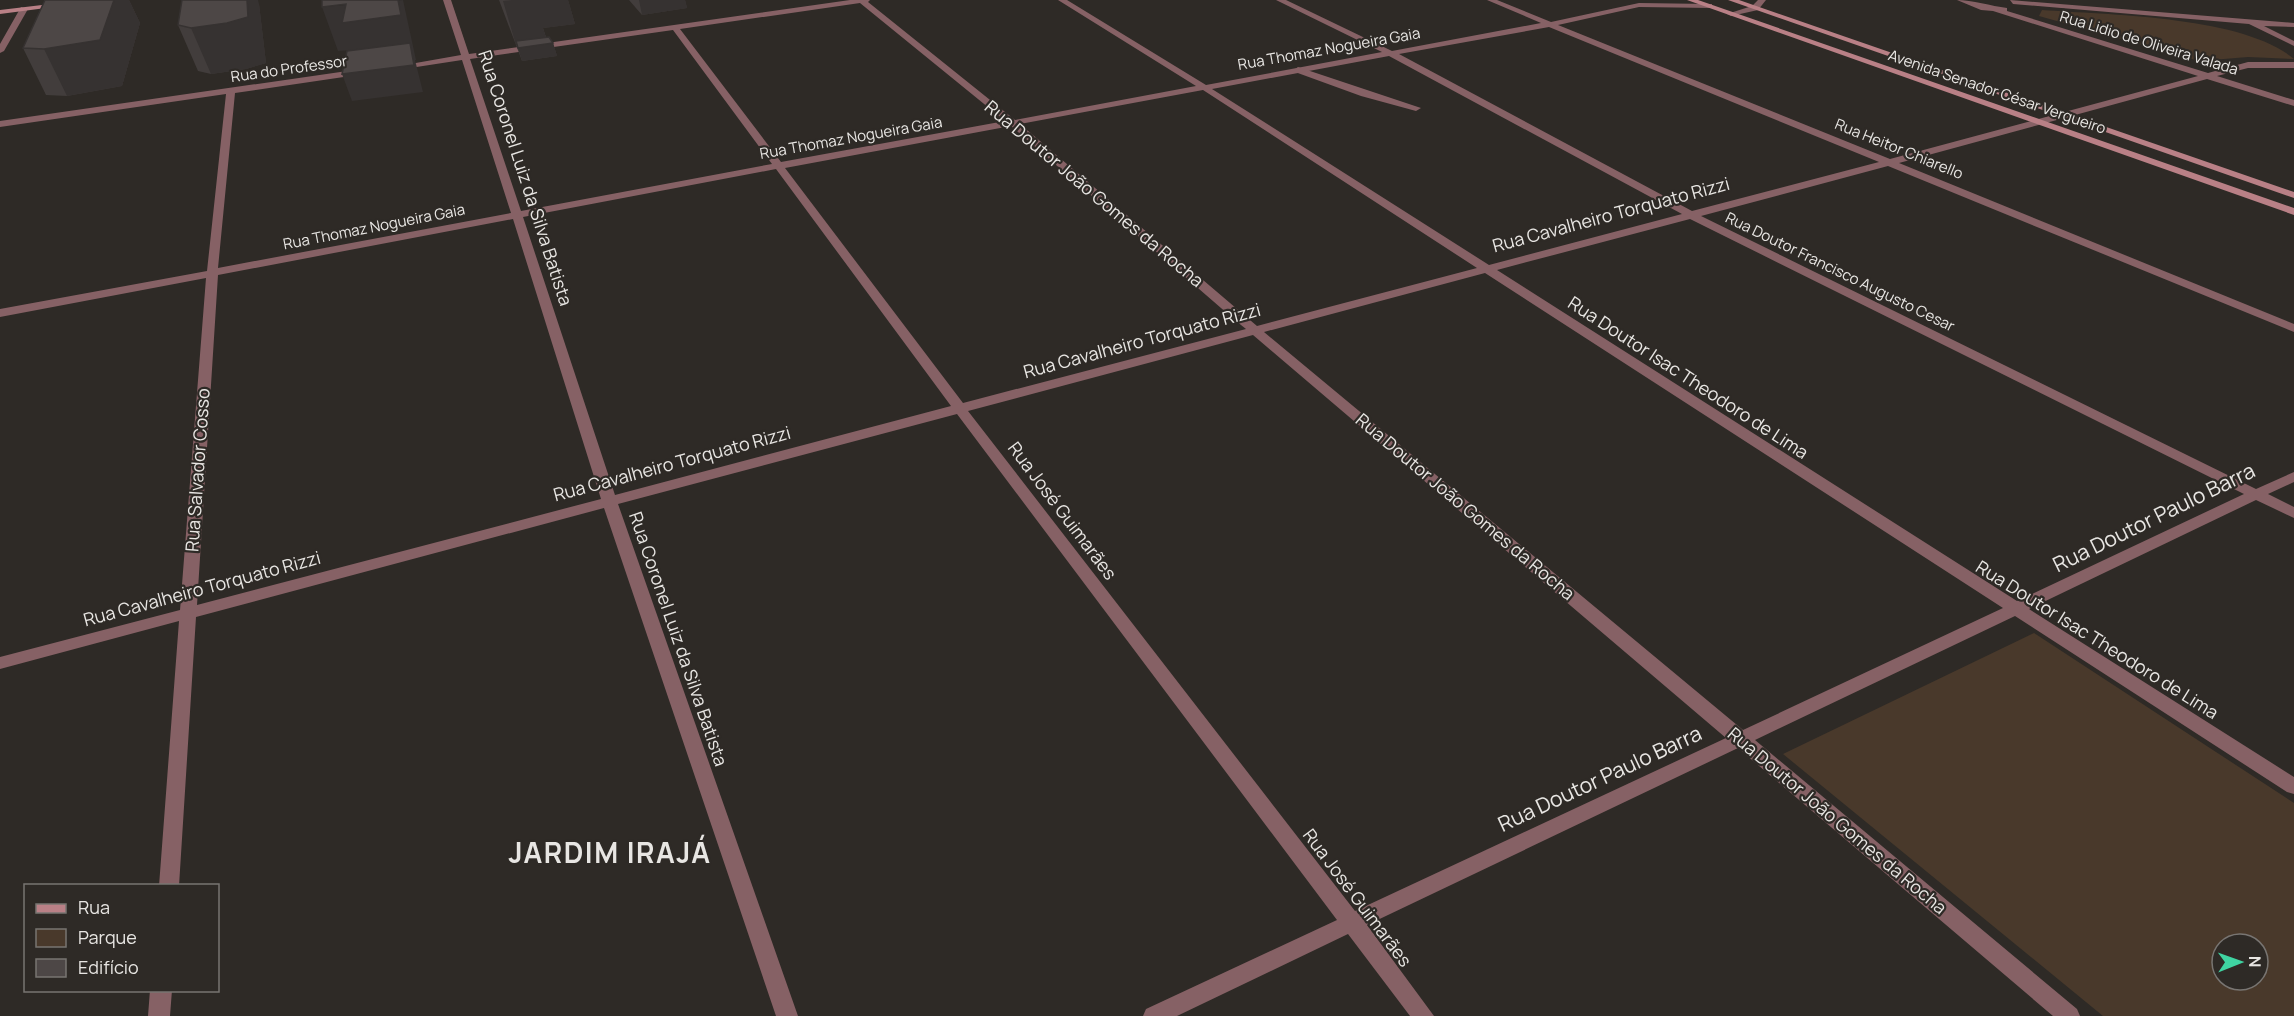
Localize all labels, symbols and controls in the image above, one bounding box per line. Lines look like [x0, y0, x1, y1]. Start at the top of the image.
street label: Rua Lidio de Oliveira Valada [2057, 5, 2241, 80]
street label: Rua Thomaz Nogueira Gaia [1236, 22, 1422, 75]
street label: Avenida Senador César Vergueiro [1886, 44, 2109, 139]
street label: Rua Coronel Luiz da Silva Batista [473, 47, 579, 309]
street label: Rua do Professor [229, 50, 349, 87]
street label: Rua Doutor João Gomes da Rocha [980, 94, 1209, 292]
street label: Rua Thomaz Nogueira Gaia [758, 111, 944, 164]
street label: Rua Heitor Chiarello [1832, 113, 1967, 184]
street label: Rua Cavalheiro Torquato Rizzi [1489, 171, 1732, 257]
street label: Rua Thomaz Nogueira Gaia [281, 199, 467, 254]
street label: Rua Doutor Francisco Augusto Cesar [1722, 207, 1959, 337]
street label: Rua Doutor Isac Theodoro de Lima [1564, 290, 1813, 464]
street label: Rua Cavalheiro Torquato Rizzi [1020, 297, 1263, 383]
street label: Rua Salvador Cosso [179, 387, 215, 553]
street label: Rua Doutor João Gomes da Rocha [1351, 407, 1580, 605]
street label: Rua Cavalheiro Torquato Rizzi [550, 420, 793, 506]
street label: Rua José Guimarães [1003, 436, 1123, 584]
street label: Rua Doutor Paulo Barra [2048, 456, 2259, 578]
street label: Rua Coronel Luiz da Silva Batista [624, 508, 734, 769]
street label: Rua Cavalheiro Torquato Rizzi [80, 545, 323, 631]
street label: Rua Doutor Isac Theodoro de Lima [1972, 554, 2223, 724]
street label: Rua Doutor Paulo Barra [1493, 719, 1706, 838]
street label: Rua Doutor João Gomes da Rocha [1723, 721, 1952, 919]
street label: Rua José Guimarães [1298, 823, 1418, 971]
district label: JARDIM IRAJÁ [508, 833, 712, 871]
legend [24, 884, 219, 992]
text: Rua [78, 895, 110, 919]
text: Parque [78, 925, 137, 949]
north arrow [2210, 932, 2270, 992]
text: Edifício [78, 955, 139, 979]
text: N [2244, 956, 2266, 968]

